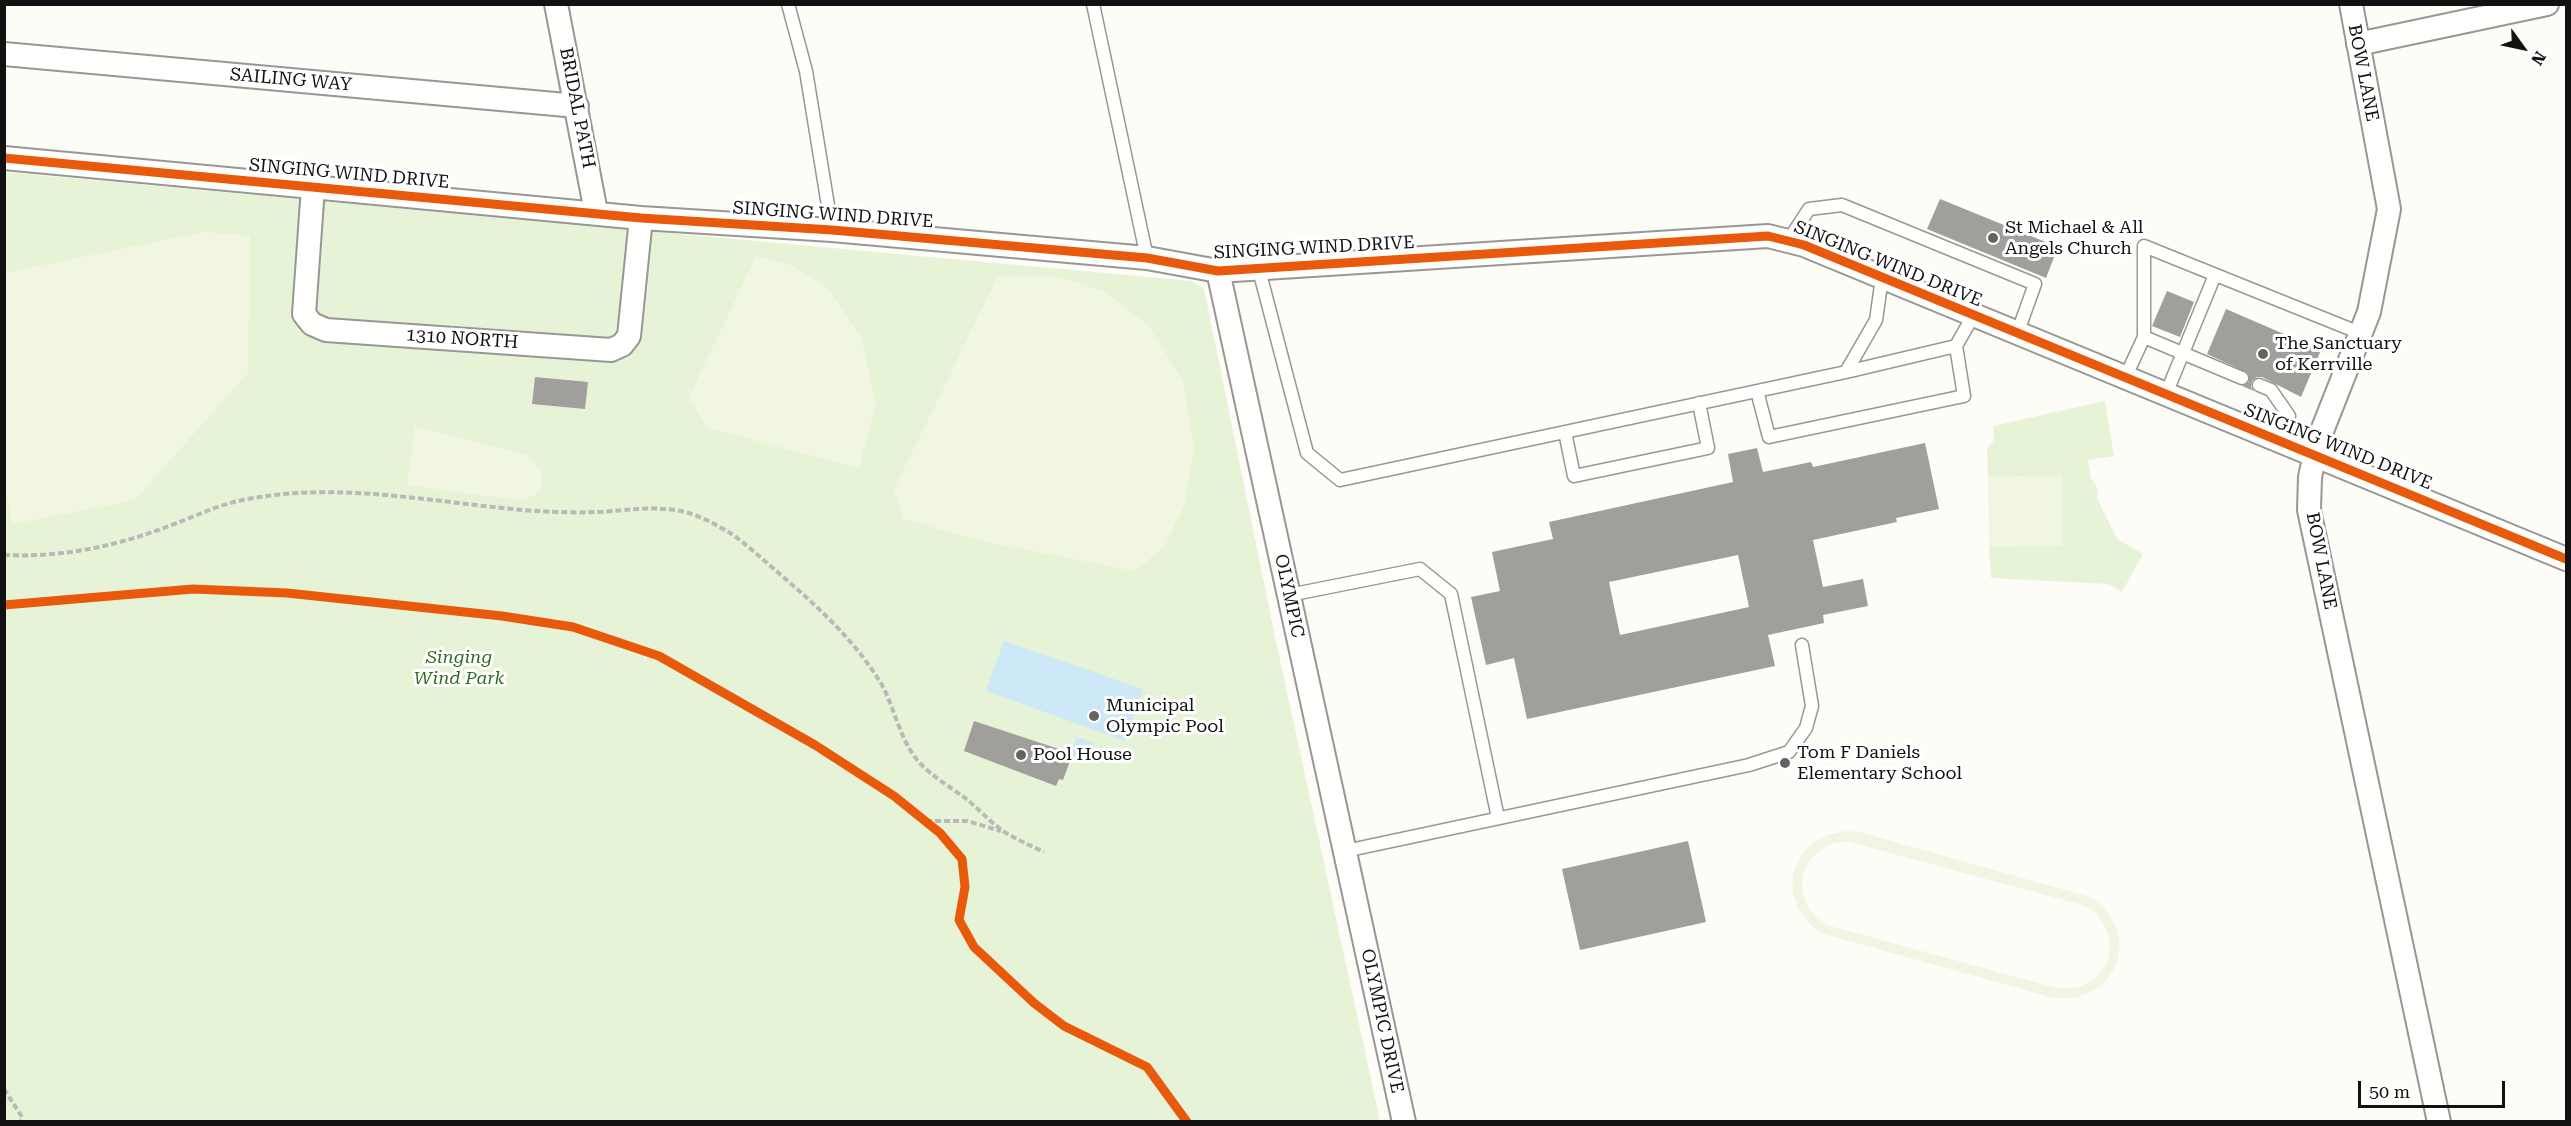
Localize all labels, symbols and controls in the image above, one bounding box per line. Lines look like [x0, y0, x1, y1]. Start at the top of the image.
north arrow [2493, 18, 2553, 78]
street label: BOW LANE [2343, 22, 2383, 124]
street label: BRIDAL PATH [555, 46, 599, 170]
text: N [2527, 48, 2550, 68]
street label: SAILING WAY [229, 64, 353, 96]
street label: SINGING WIND DRIVE [248, 154, 450, 194]
street label: SINGING WIND DRIVE [732, 197, 934, 233]
street label: SINGING WIND DRIVE [1791, 216, 1985, 312]
place label: St Michael & All Angels Church [2005, 217, 2143, 260]
marker: St Michael & All Angels Church [1986, 231, 2000, 245]
street label: SINGING WIND DRIVE [1213, 232, 1415, 264]
street label: 1310 NORTH [405, 324, 519, 354]
place label: The Sanctuary of Kerrville [2275, 333, 2402, 376]
marker: The Sanctuary of Kerrville [2256, 347, 2270, 361]
street label: SINGING WIND DRIVE [2241, 399, 2435, 495]
street label: BOW LANE [2301, 510, 2341, 612]
street label: OLYMPIC [1270, 552, 1308, 640]
park label: Singing Wind Park [414, 647, 504, 690]
place label: Municipal Olympic Pool [1106, 695, 1224, 738]
marker: Municipal Olympic Pool [1087, 709, 1101, 723]
place label: Tom F Daniels Elementary School [1797, 742, 1962, 784]
place label: Pool House [1033, 744, 1132, 766]
marker: Pool House [1014, 748, 1028, 762]
marker: Tom F Daniels Elementary School [1778, 756, 1792, 770]
street label: OLYMPIC DRIVE [1356, 947, 1408, 1095]
scale bar [2361, 1069, 2508, 1107]
text: 50 m [2369, 1081, 2410, 1102]

